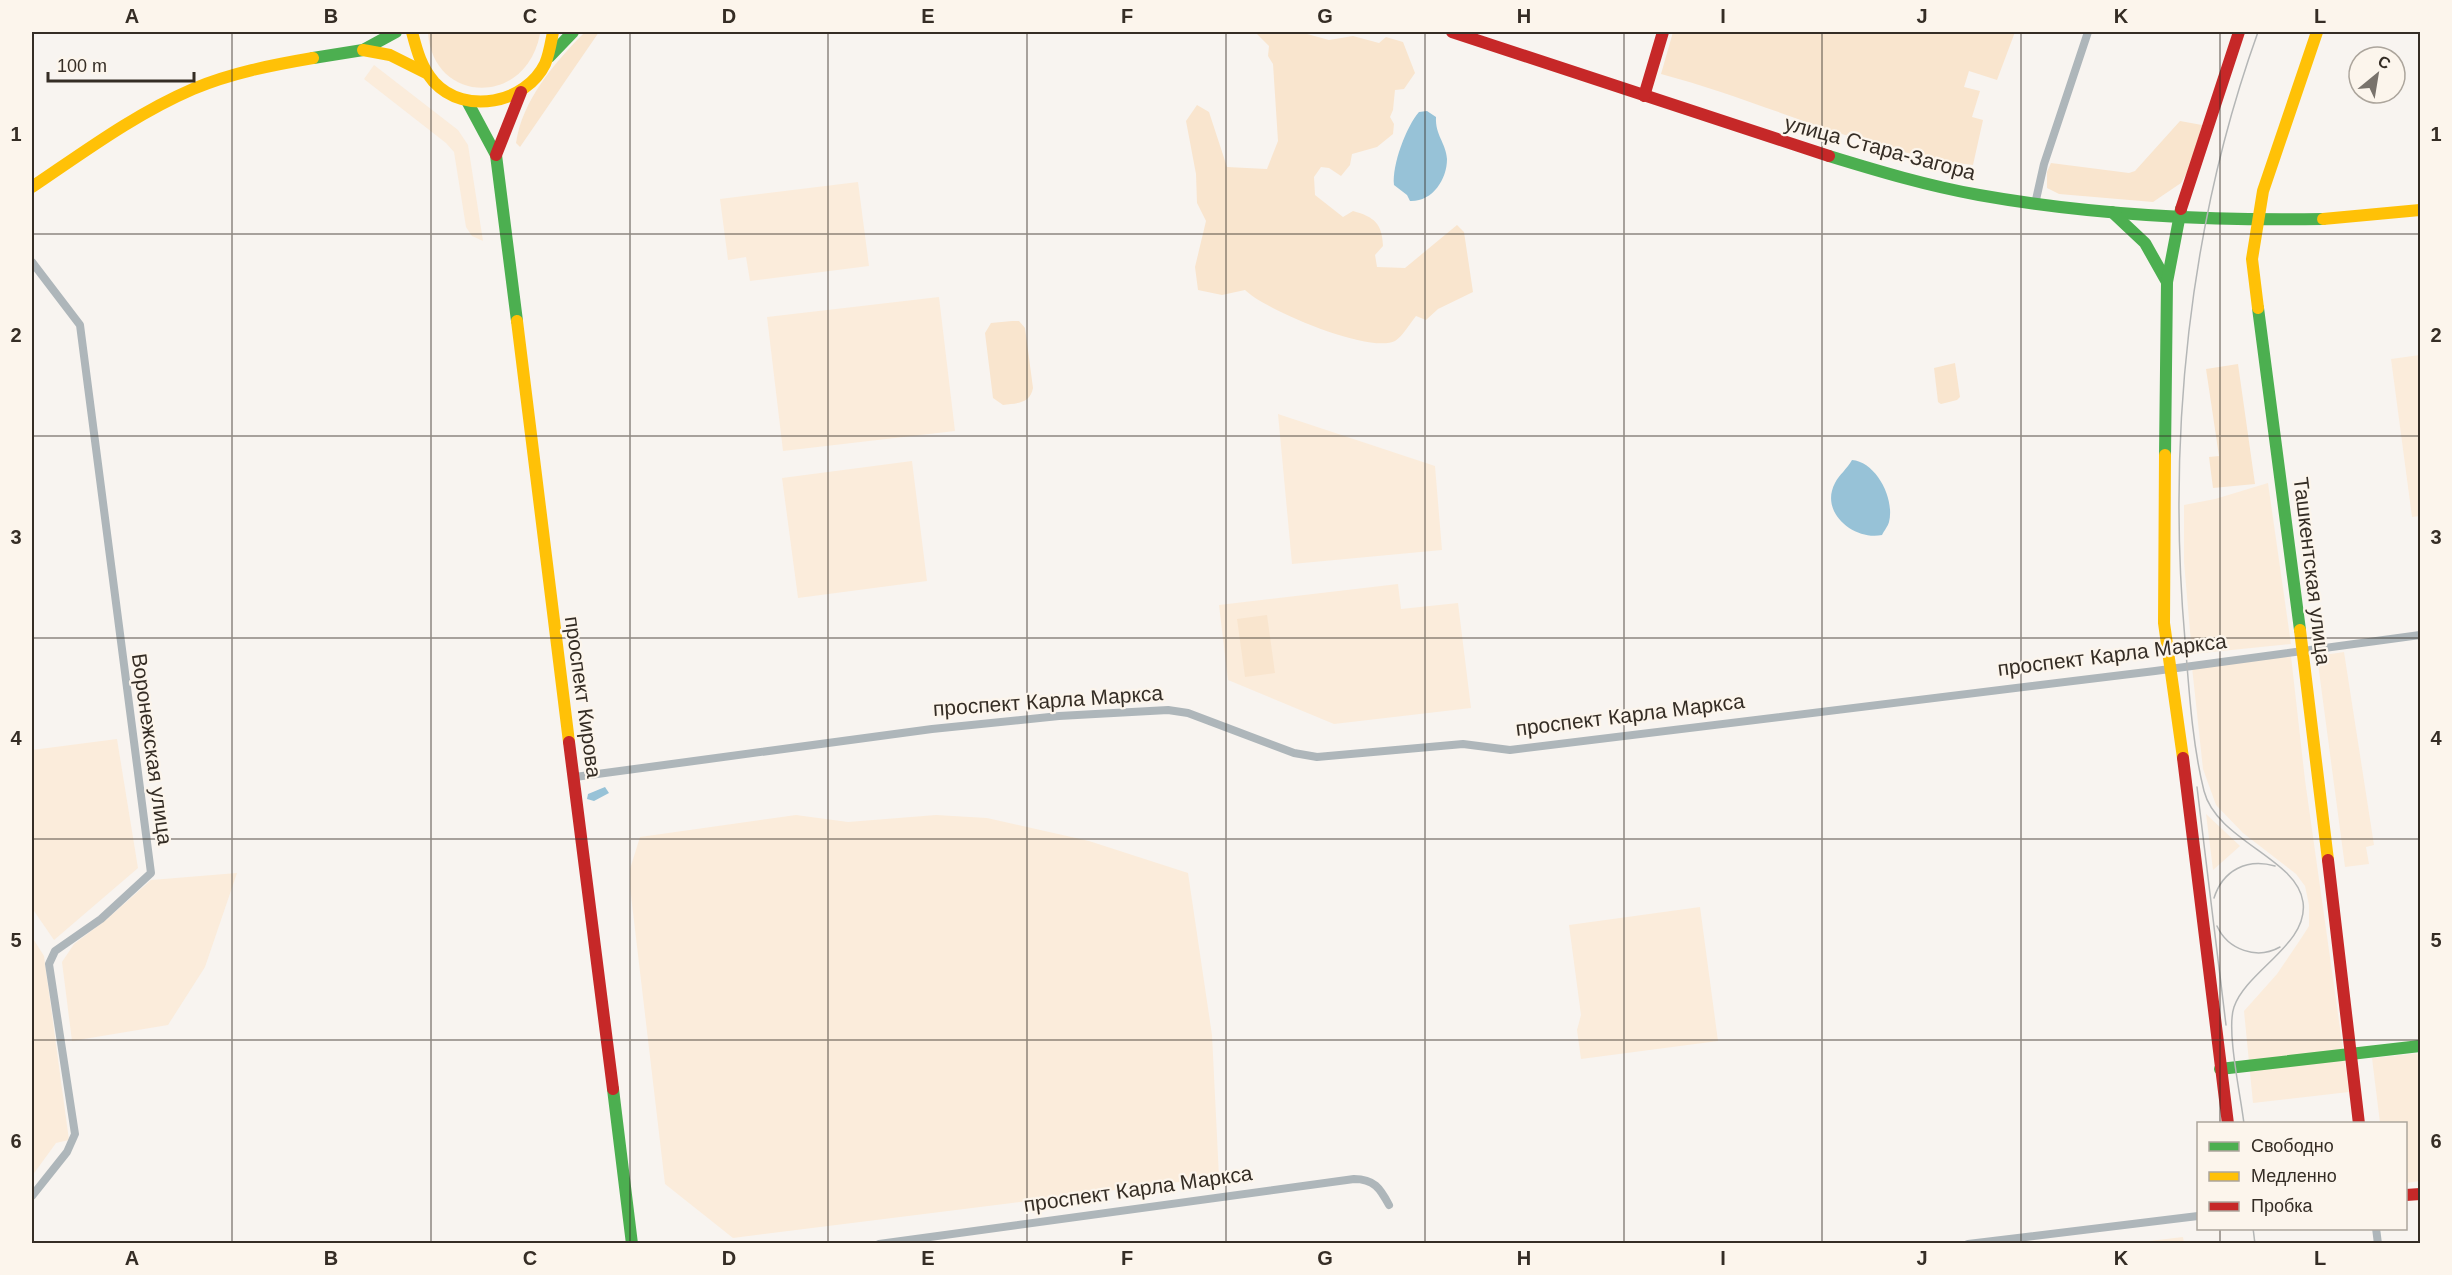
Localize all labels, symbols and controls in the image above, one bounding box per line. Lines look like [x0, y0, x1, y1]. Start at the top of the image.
text: A [125, 5, 139, 27]
text: B [324, 5, 338, 27]
text: C [523, 5, 537, 27]
text: D [722, 5, 736, 27]
text: E [921, 5, 935, 27]
text: F [1121, 5, 1133, 27]
text: G [1317, 5, 1333, 27]
text: H [1517, 5, 1531, 27]
text: I [1720, 5, 1726, 27]
text: J [1916, 5, 1928, 27]
text: K [2114, 5, 2129, 27]
text: L [2314, 5, 2326, 27]
scale bar [48, 45, 194, 83]
north arrow [2347, 45, 2407, 105]
text: С [2375, 52, 2394, 73]
text: 100 m [57, 56, 107, 76]
street label: улица Стара-Загора [1782, 111, 1978, 184]
text: 1 [10, 123, 22, 145]
text: 1 [2430, 123, 2442, 145]
text: 2 [10, 324, 22, 346]
text: 2 [2430, 324, 2442, 346]
street label: Ташкентская улица [2290, 476, 2335, 667]
text: 3 [10, 526, 22, 548]
text: 3 [2430, 526, 2442, 548]
street label: проспект Кирова [561, 615, 606, 780]
street label: проспект Карла Маркса [1996, 629, 2228, 680]
street label: Воронежская улица [128, 652, 177, 846]
street label: проспект Карла Маркса [932, 681, 1164, 720]
street label: проспект Карла Маркса [1514, 689, 1746, 740]
text: 4 [10, 727, 22, 749]
text: 4 [2430, 727, 2442, 749]
text: 5 [10, 929, 22, 951]
text: 5 [2430, 929, 2442, 951]
legend [2197, 1122, 2407, 1230]
text: 6 [10, 1130, 22, 1152]
text: 6 [2430, 1130, 2442, 1152]
text: Свободно [2251, 1136, 2334, 1156]
street label: проспект Карла Маркса [1022, 1161, 1254, 1216]
text: Медленно [2251, 1166, 2337, 1186]
text: Пробка [2251, 1196, 2314, 1216]
text: A [125, 1247, 139, 1269]
text: B [324, 1247, 338, 1269]
text: C [523, 1247, 537, 1269]
text: D [722, 1247, 736, 1269]
text: E [921, 1247, 935, 1269]
text: F [1121, 1247, 1133, 1269]
text: G [1317, 1247, 1333, 1269]
text: H [1517, 1247, 1531, 1269]
text: I [1720, 1247, 1726, 1269]
text: J [1916, 1247, 1928, 1269]
text: K [2114, 1247, 2129, 1269]
text: L [2314, 1247, 2326, 1269]

